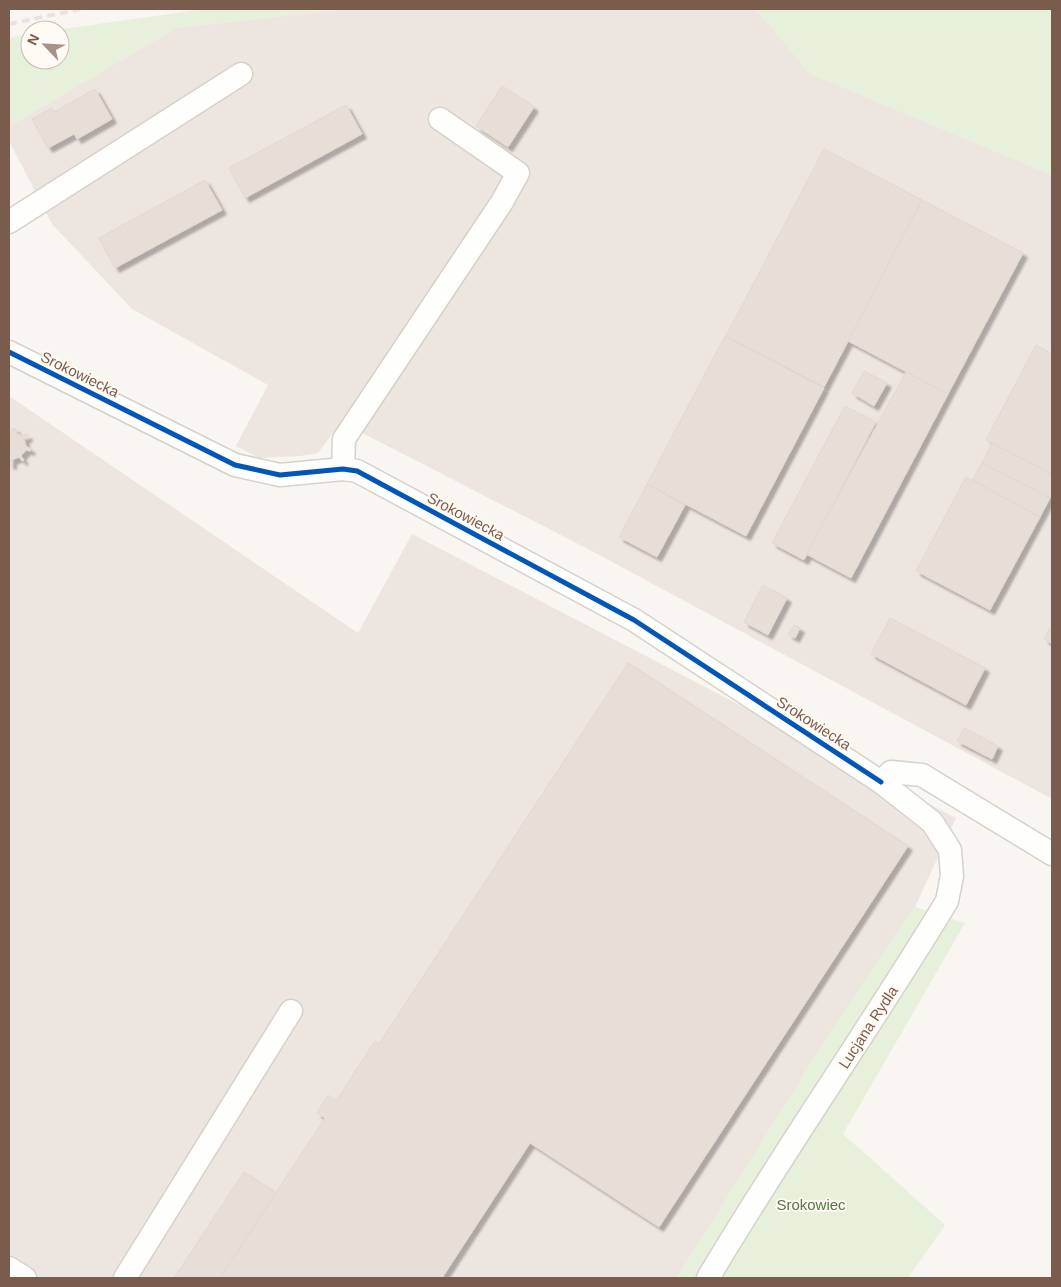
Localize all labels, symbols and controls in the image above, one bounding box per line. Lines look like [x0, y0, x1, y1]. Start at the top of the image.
north arrow [20, 20, 70, 70]
text: N [24, 32, 43, 47]
street label: Srokowiecka [38, 348, 123, 401]
street label: Srokowiecka [424, 489, 508, 544]
street label: Srokowiecka [774, 693, 855, 754]
street label: Lucjana Rydla [835, 982, 901, 1071]
park label: Srokowiec [776, 1196, 846, 1213]

